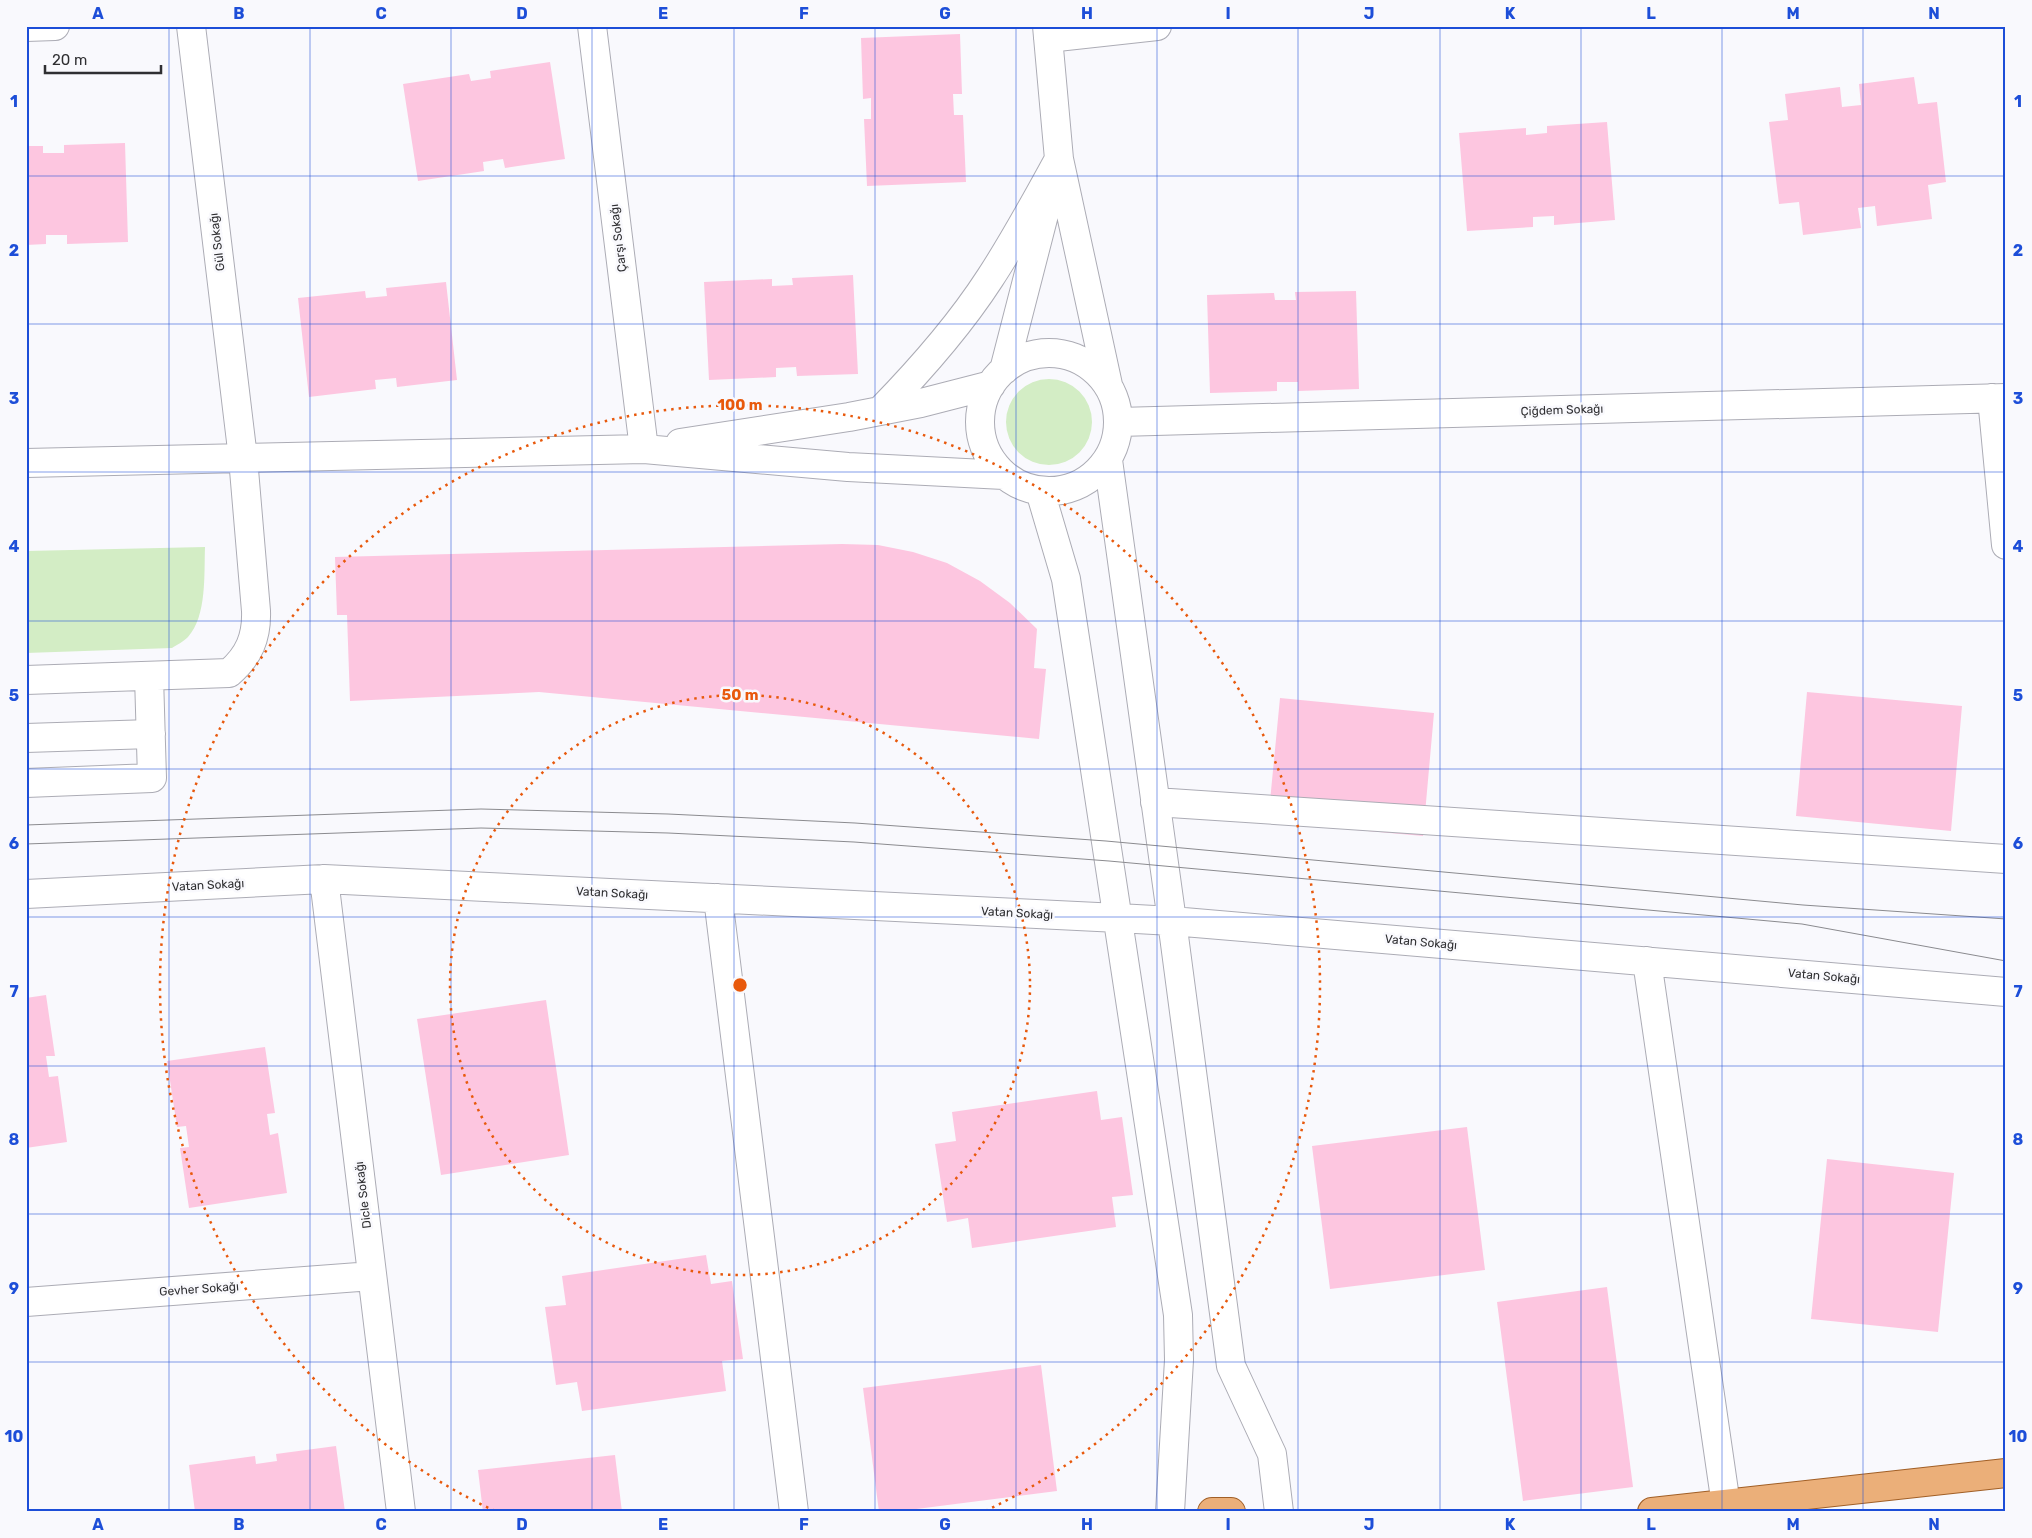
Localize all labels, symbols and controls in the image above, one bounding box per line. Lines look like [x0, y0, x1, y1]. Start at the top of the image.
text: A [92, 4, 104, 23]
text: B [233, 4, 245, 23]
text: C [375, 4, 387, 23]
text: D [516, 4, 528, 23]
text: E [658, 4, 668, 23]
text: F [799, 4, 809, 23]
text: G [939, 4, 951, 23]
text: H [1081, 4, 1093, 23]
text: I [1225, 4, 1231, 23]
text: J [1364, 4, 1374, 23]
text: K [1505, 4, 1516, 23]
text: L [1646, 4, 1656, 23]
text: M [1786, 4, 1800, 23]
text: N [1928, 4, 1940, 23]
scale bar [45, 42, 161, 74]
text: 20 m [52, 51, 87, 69]
text: 1 [10, 92, 18, 111]
text: 1 [2014, 92, 2022, 111]
street label: Çarşı Sokağı [607, 203, 629, 273]
street label: Gül Sokağı [206, 212, 228, 272]
text: 2 [9, 241, 19, 260]
text: 2 [2013, 241, 2023, 260]
text: 3 [9, 389, 19, 408]
text: 3 [2013, 389, 2023, 408]
text: 100 m [718, 396, 762, 414]
street label: Çiğdem Sokağı [1520, 402, 1604, 418]
text: 4 [9, 537, 20, 556]
text: 4 [2013, 537, 2024, 556]
text: 5 [9, 686, 19, 705]
text: 50 m [722, 686, 758, 704]
text: 5 [2013, 686, 2023, 705]
text: 6 [9, 834, 19, 853]
text: 6 [2013, 834, 2023, 853]
street label: Vatan Sokağı [171, 876, 245, 894]
street label: Vatan Sokağı [575, 884, 649, 902]
street label: Vatan Sokağı [980, 904, 1054, 922]
street label: Vatan Sokağı [1384, 932, 1458, 952]
street label: Vatan Sokağı [1787, 966, 1861, 986]
centre of rings [731, 976, 749, 994]
text: 7 [9, 982, 19, 1001]
text: 7 [2013, 982, 2023, 1001]
text: 8 [9, 1130, 20, 1149]
text: 8 [2013, 1130, 2024, 1149]
street label: Dicle Sokağı [352, 1161, 374, 1229]
text: 9 [9, 1279, 19, 1298]
street label: Gevher Sokağı [159, 1279, 239, 1299]
text: 9 [2013, 1279, 2023, 1298]
text: 10 [5, 1427, 24, 1446]
text: 10 [2009, 1427, 2028, 1446]
text: A [92, 1515, 104, 1534]
text: B [233, 1515, 245, 1534]
text: C [375, 1515, 387, 1534]
text: D [516, 1515, 528, 1534]
text: E [658, 1515, 668, 1534]
text: F [799, 1515, 809, 1534]
text: G [939, 1515, 951, 1534]
text: H [1081, 1515, 1093, 1534]
text: I [1225, 1515, 1231, 1534]
text: J [1364, 1515, 1374, 1534]
text: K [1505, 1515, 1516, 1534]
text: L [1646, 1515, 1656, 1534]
text: M [1786, 1515, 1800, 1534]
text: N [1928, 1515, 1940, 1534]

